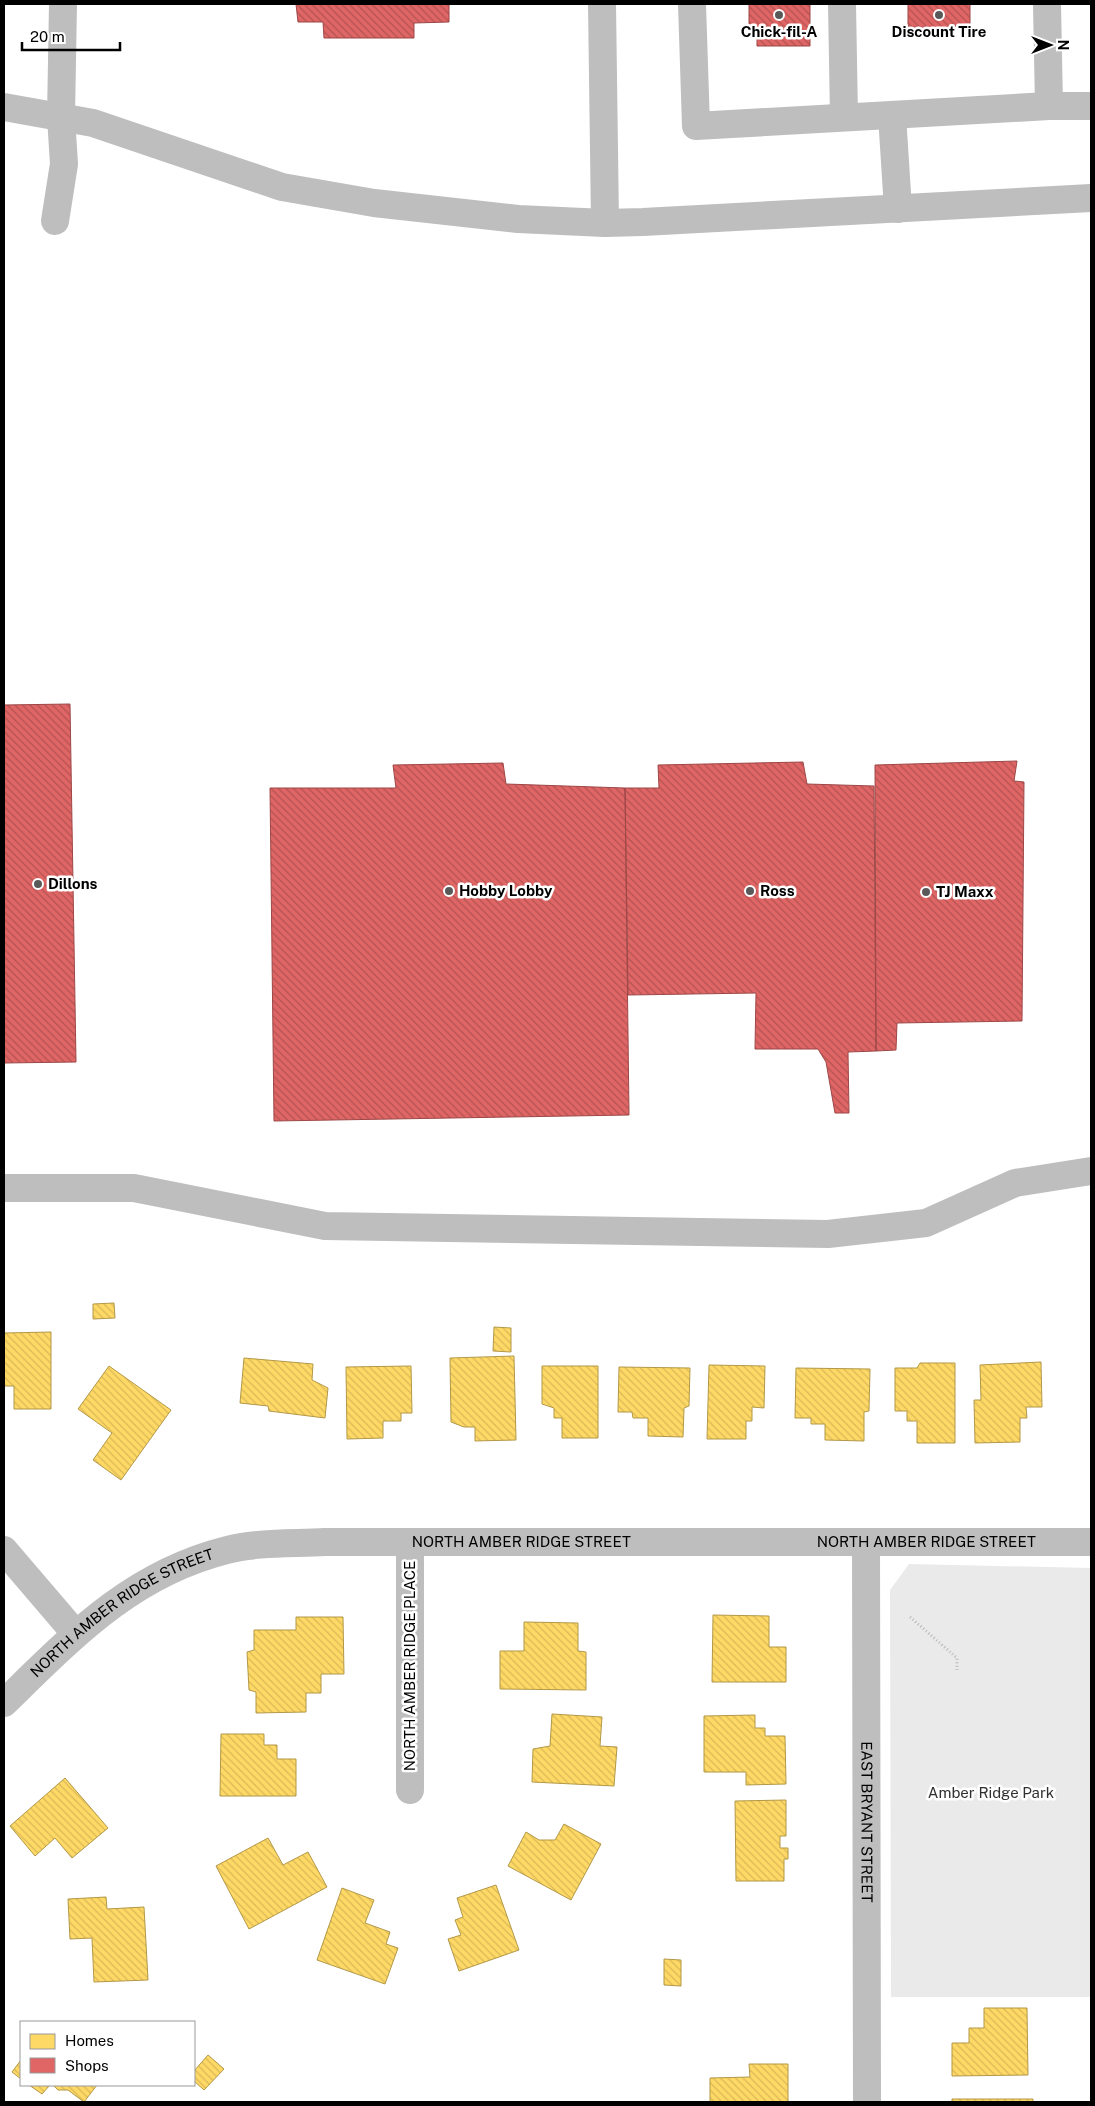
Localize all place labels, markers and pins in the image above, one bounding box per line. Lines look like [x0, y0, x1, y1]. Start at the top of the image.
marker: Chick-fil-A [773, 9, 785, 21]
marker: Discount Tire [933, 9, 945, 21]
place label: Chick-fil-A [741, 23, 817, 40]
place label: Discount Tire [892, 23, 986, 40]
place label: Dillons [48, 875, 97, 892]
marker: Dillons [32, 878, 44, 890]
place label: Hobby Lobby [459, 882, 553, 899]
place label: Ross [760, 882, 795, 899]
place label: TJ Maxx [936, 883, 994, 900]
marker: Hobby Lobby [443, 885, 455, 897]
marker: Ross [744, 885, 756, 897]
marker: TJ Maxx [920, 886, 932, 898]

